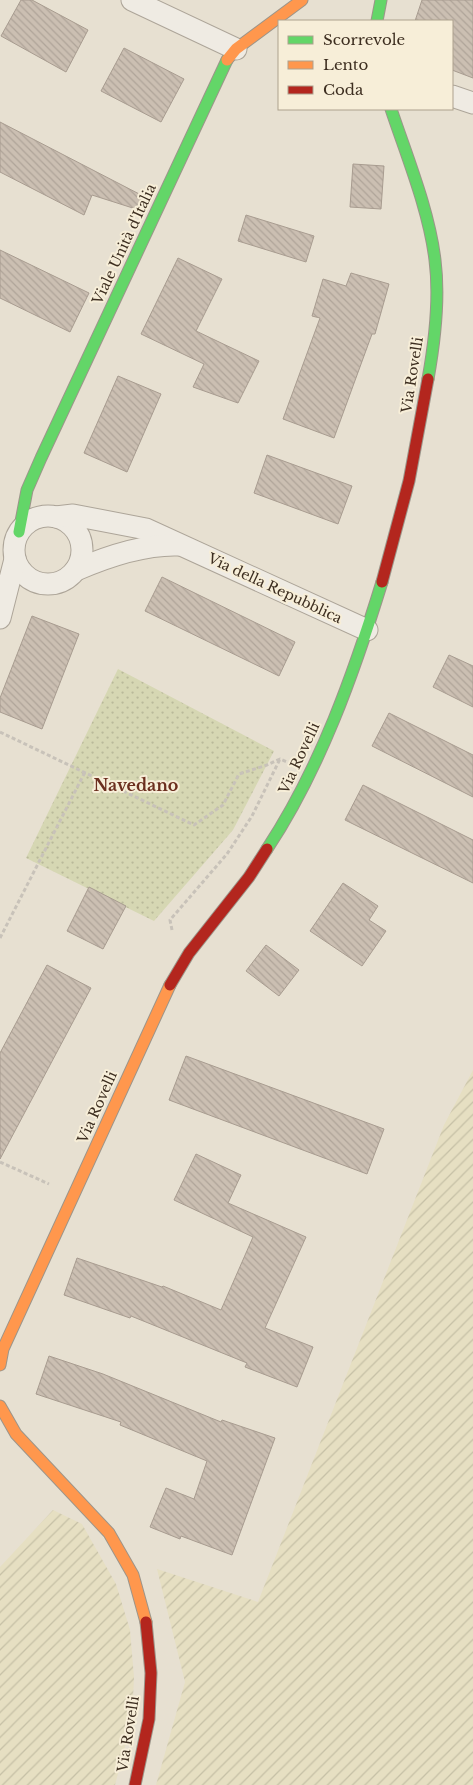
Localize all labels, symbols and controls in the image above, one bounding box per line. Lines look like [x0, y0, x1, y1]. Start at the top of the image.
legend [278, 20, 453, 110]
text: Scorrevole [323, 30, 405, 49]
text: Lento [323, 55, 369, 74]
text: Coda [323, 80, 364, 99]
street label: Viale Unità d'Italia [88, 181, 160, 308]
street label: Via Rovelli [397, 335, 427, 415]
street label: Via della Repubblica [204, 549, 345, 627]
street label: Via Rovelli [274, 719, 324, 798]
district label: Navedano [94, 775, 178, 795]
street label: Via Rovelli [73, 1068, 121, 1147]
street label: Via Rovelli [113, 1694, 143, 1774]

